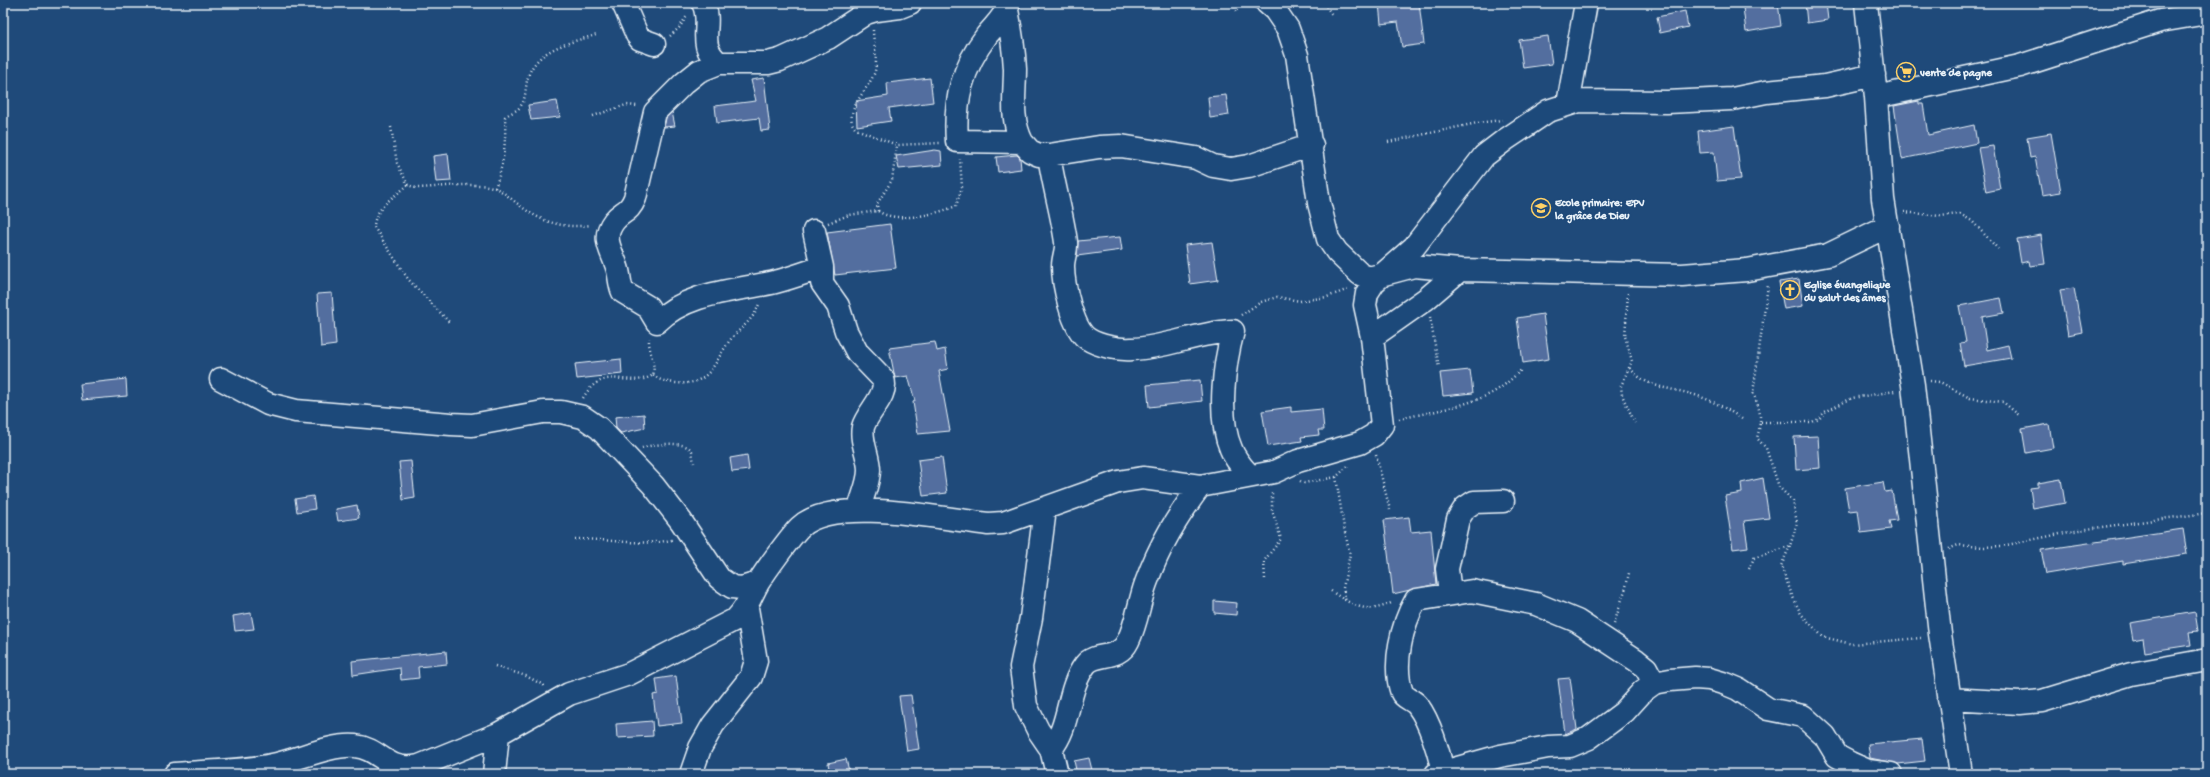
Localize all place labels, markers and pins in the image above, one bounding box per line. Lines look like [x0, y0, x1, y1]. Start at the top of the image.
supermarket icon: vente de pagne [1895, 61, 1917, 83]
place label: vente de pagne [1919, 67, 1993, 81]
school or university icon: Ecole primaire: EPV la grâce de Dieu [1530, 197, 1552, 219]
place label: Ecole primaire: EPV la grâce de Dieu [1554, 198, 1645, 224]
church icon: Eglise évangelique du salut des âmes [1779, 279, 1801, 301]
place label: Eglise évangelique du salut des âmes [1803, 279, 1892, 305]

